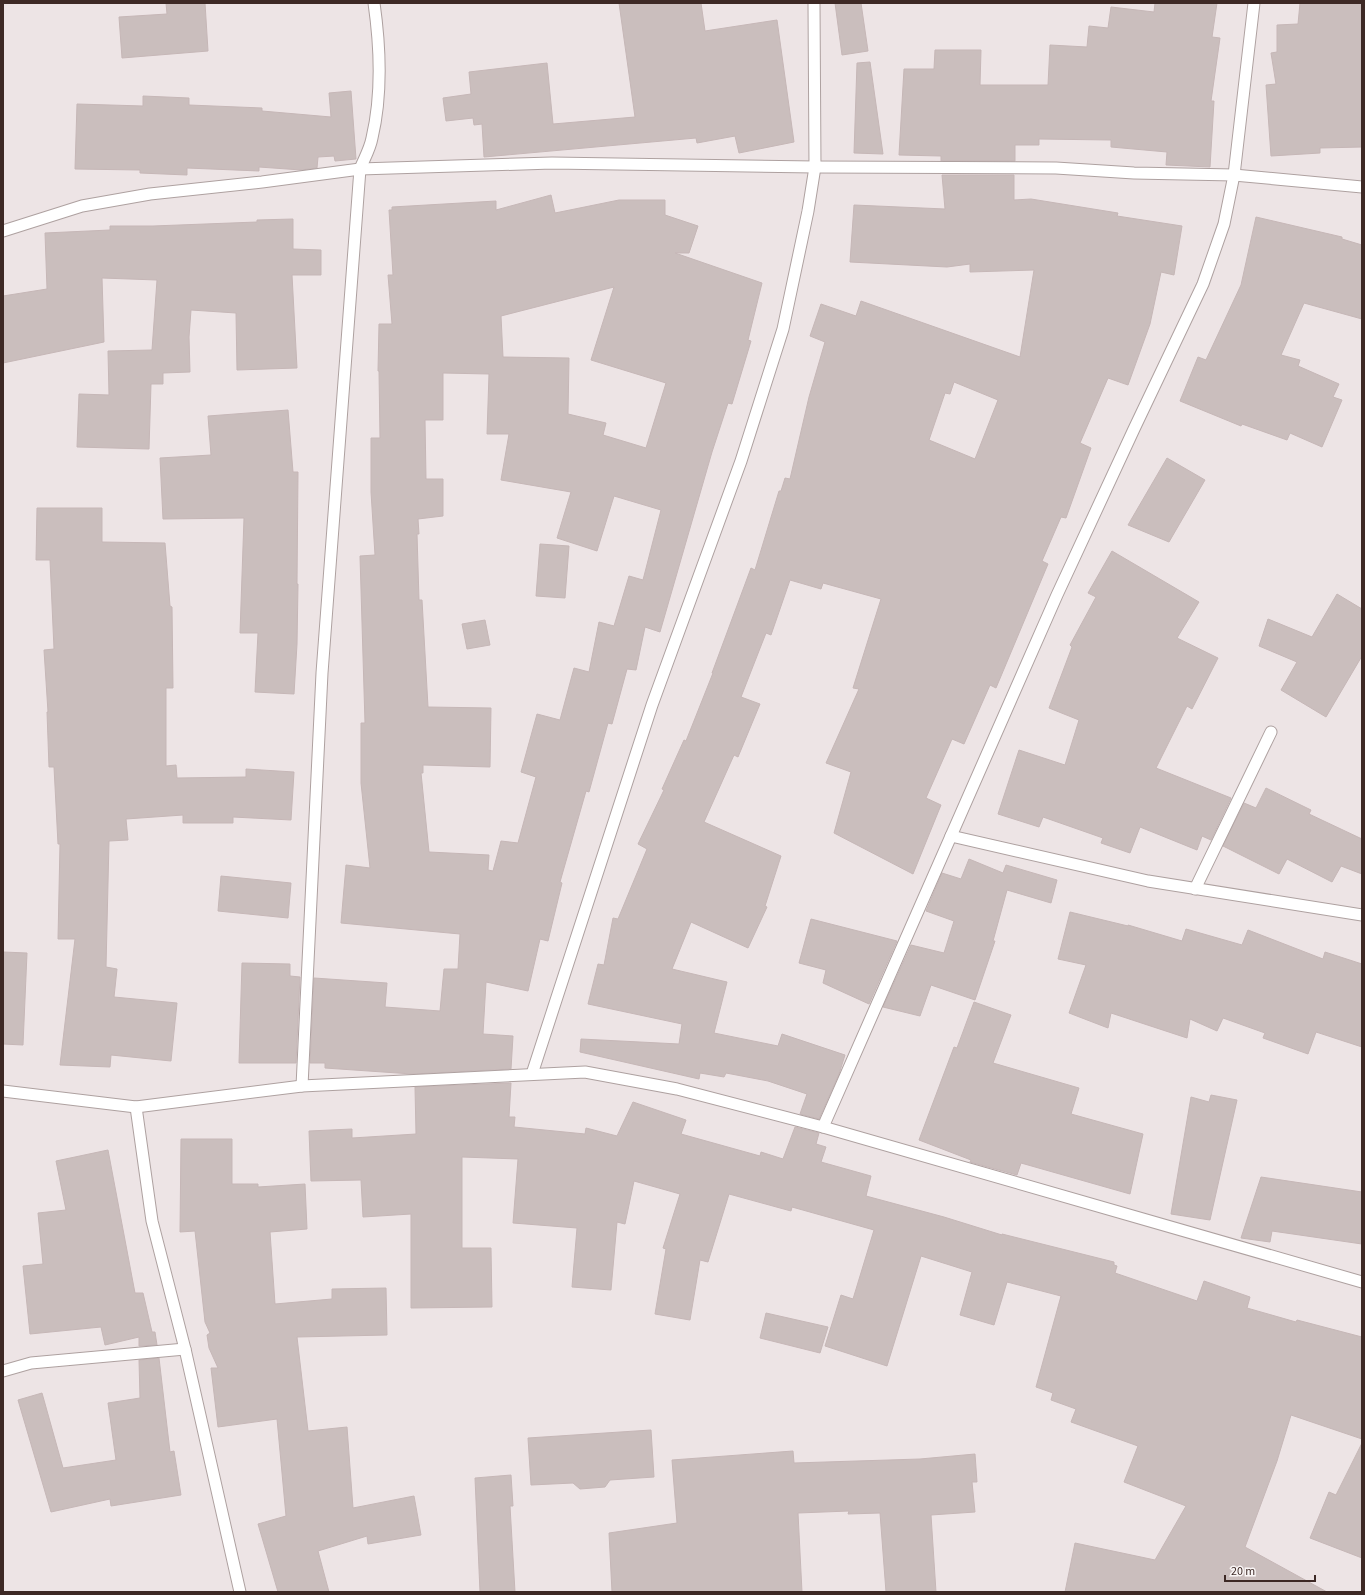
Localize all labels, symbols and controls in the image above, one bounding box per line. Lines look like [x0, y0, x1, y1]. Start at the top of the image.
scale bar [1225, 1557, 1315, 1583]
text: 20 m [1231, 1563, 1255, 1580]

